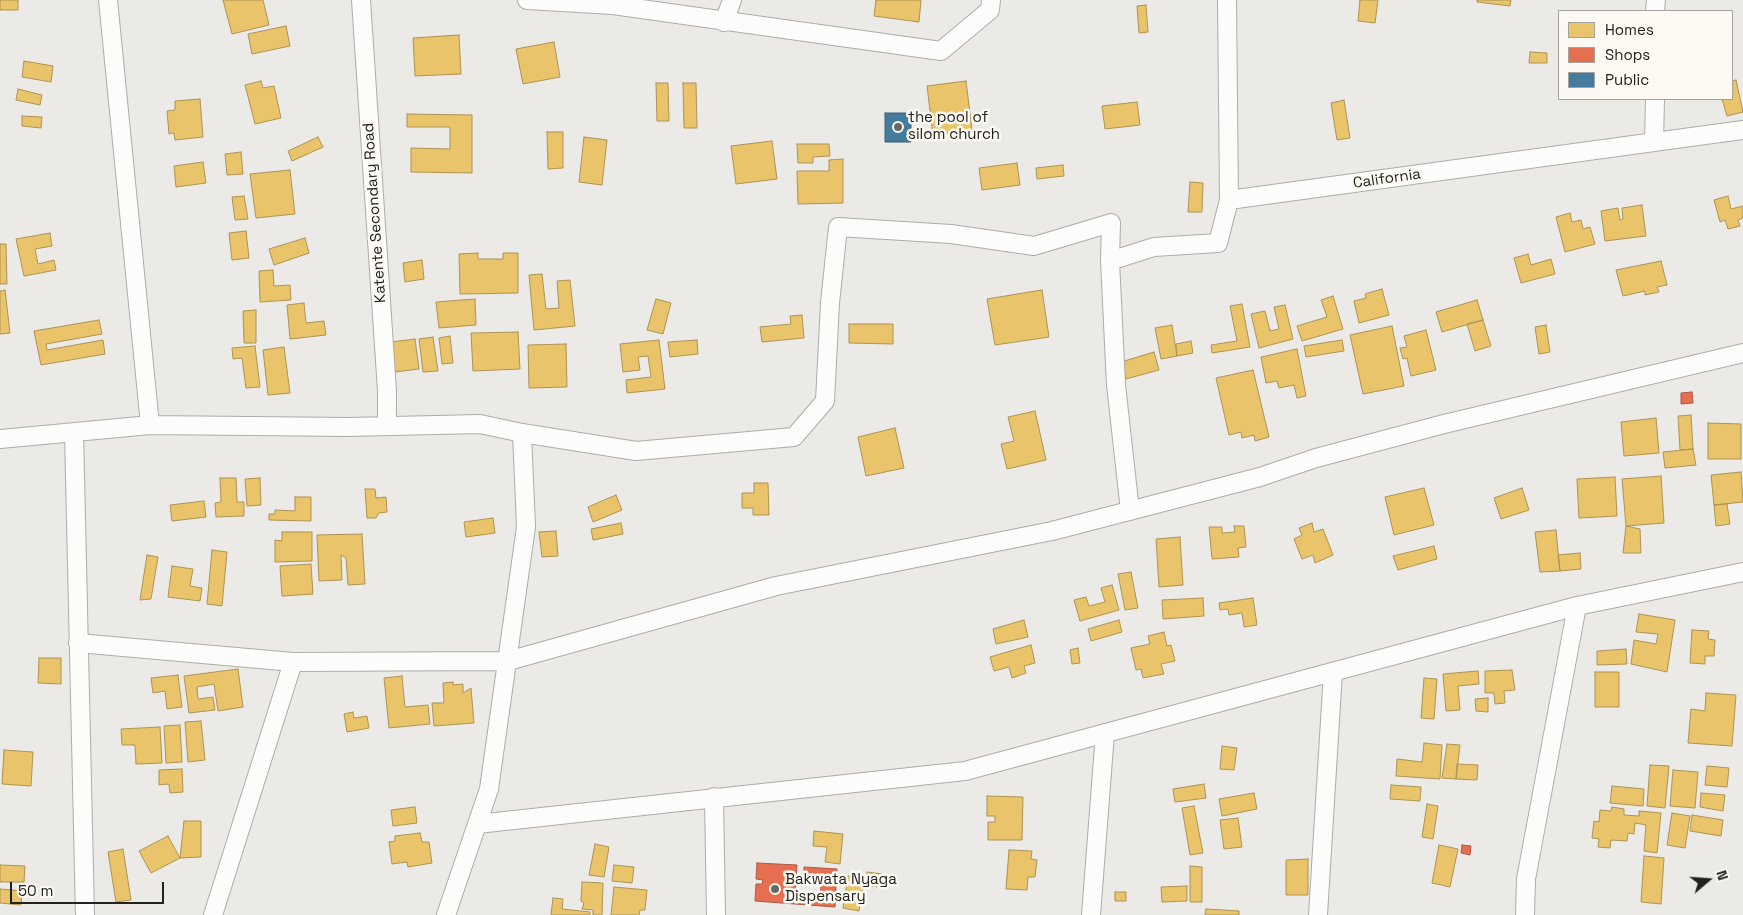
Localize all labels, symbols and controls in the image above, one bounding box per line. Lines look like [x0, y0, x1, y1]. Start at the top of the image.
legend [1558, 10, 1733, 100]
text: Homes [1605, 20, 1654, 39]
text: Shops [1605, 45, 1650, 64]
text: Public [1605, 70, 1649, 89]
place label: the pool of silom church [908, 109, 1000, 144]
marker: the pool of silom church [892, 121, 904, 133]
street label: Katente Secondary Road [360, 122, 390, 304]
street label: California [1352, 165, 1422, 193]
north arrow [1683, 855, 1733, 905]
text: N [1712, 868, 1732, 883]
place label: Bakwata Nyaga Dispensary [785, 871, 897, 906]
scale bar [12, 872, 166, 904]
text: 50 m [18, 881, 53, 900]
marker: Bakwata Nyaga Dispensary [769, 883, 781, 895]

